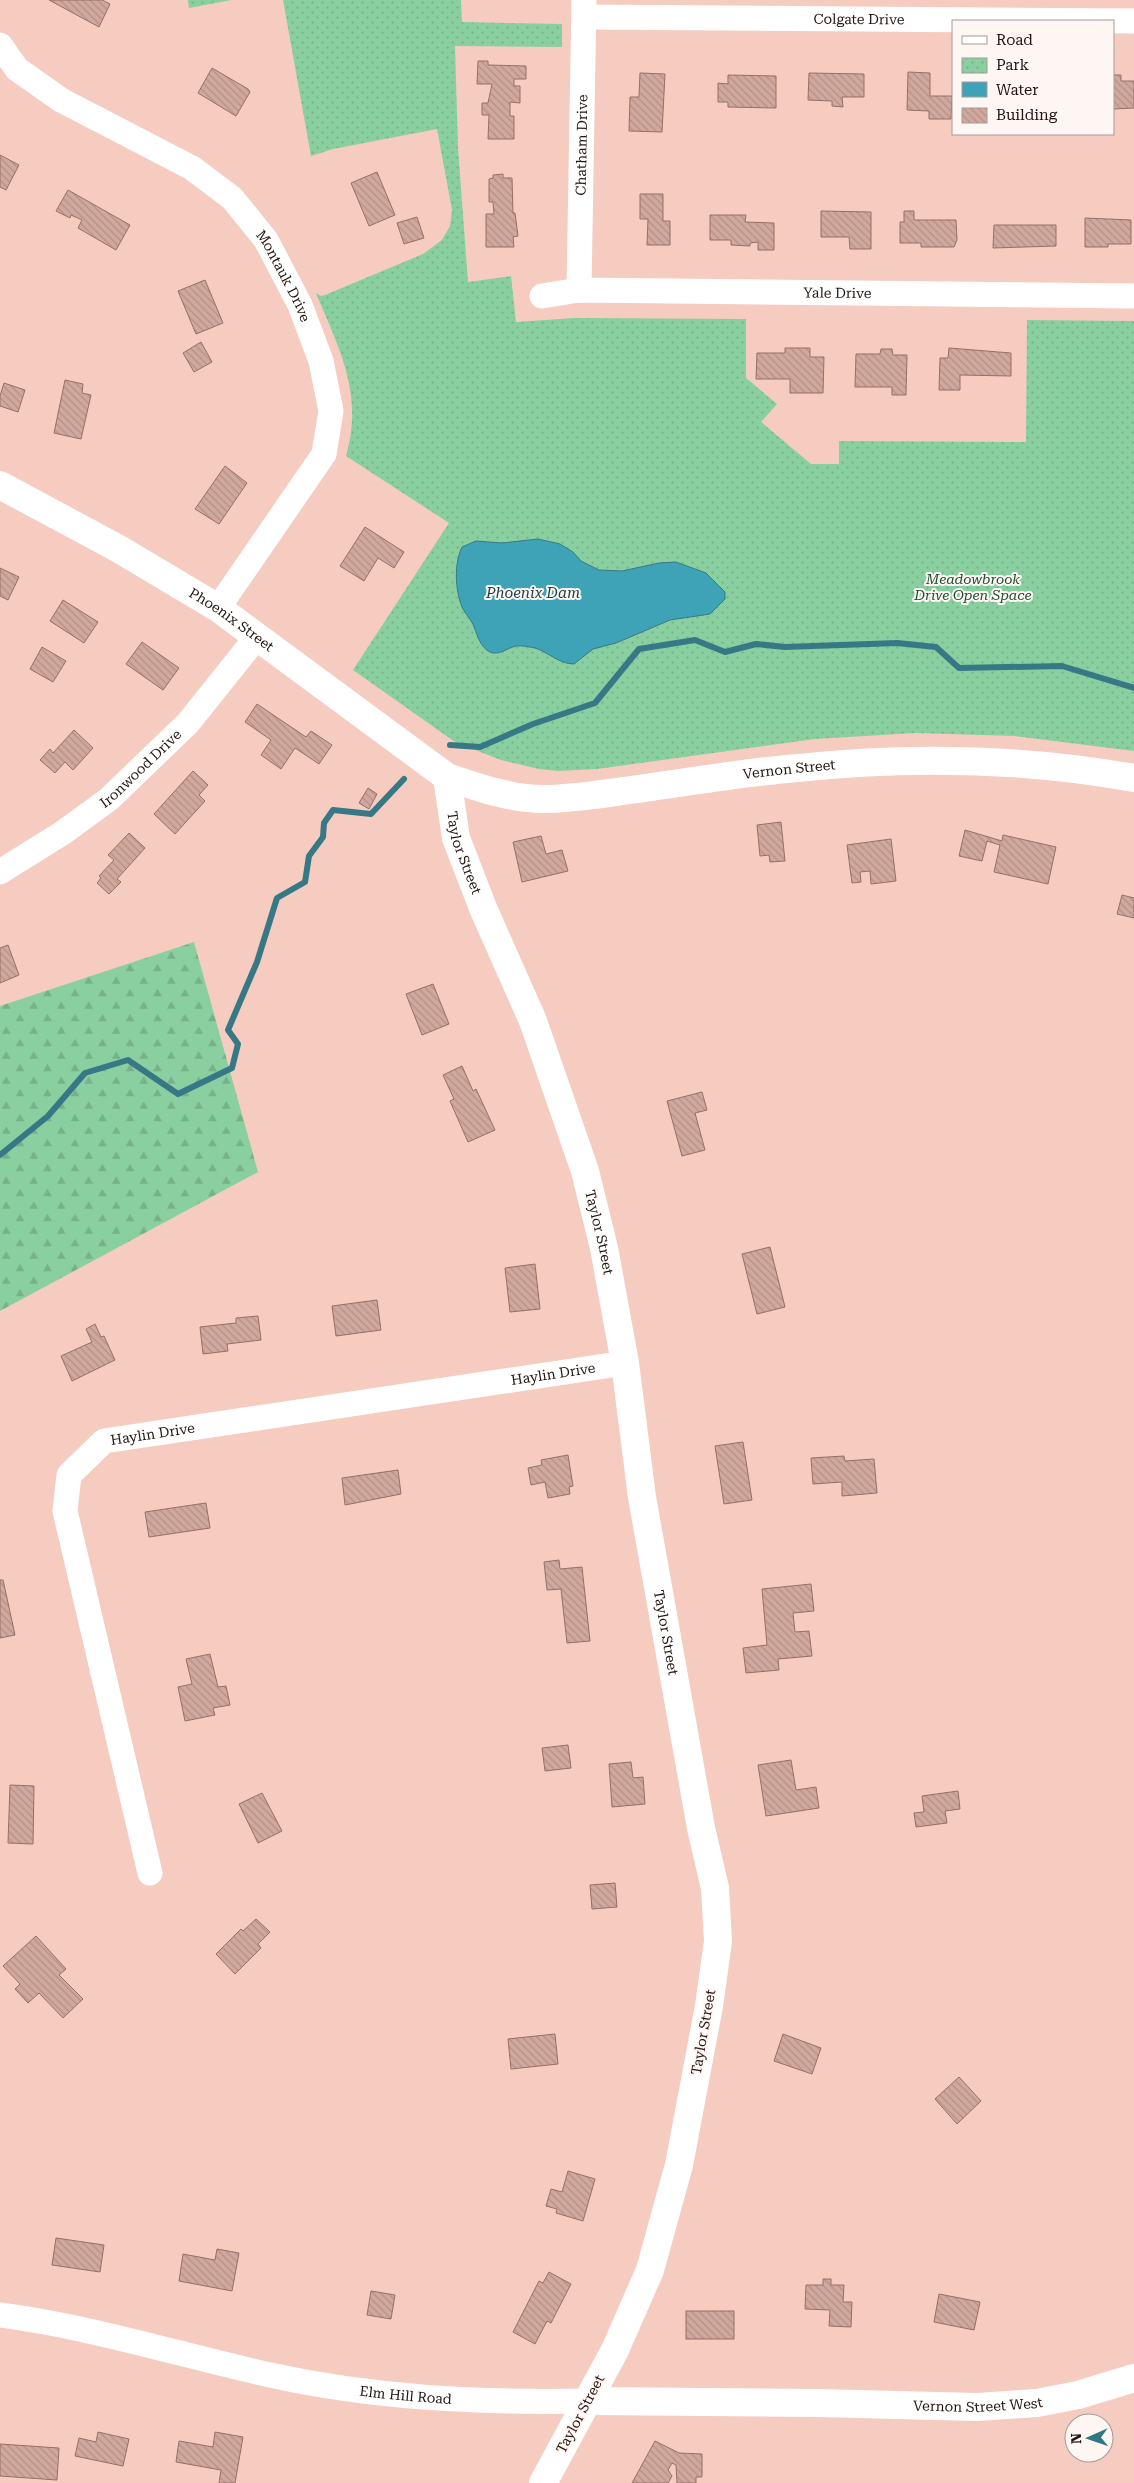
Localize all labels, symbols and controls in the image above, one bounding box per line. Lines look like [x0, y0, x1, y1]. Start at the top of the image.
street label: Colgate Drive [813, 11, 905, 27]
legend [952, 20, 1114, 135]
text: Road [996, 31, 1033, 49]
text: Park [996, 56, 1030, 74]
text: Water [996, 81, 1038, 99]
street label: Chatham Drive [573, 94, 590, 196]
text: Building [996, 106, 1058, 124]
street label: Montauk Drive [253, 227, 314, 324]
street label: Yale Drive [803, 284, 872, 301]
park label: Meadowbrook Drive Open Space [913, 571, 1032, 603]
water label: Phoenix Dam [485, 584, 580, 602]
street label: Phoenix Street [186, 585, 277, 654]
street label: Ironwood Drive [97, 726, 184, 811]
street label: Vernon Street [742, 756, 836, 782]
street label: Taylor Street [444, 810, 485, 896]
street label: Taylor Street [582, 1188, 617, 1276]
street label: Haylin Drive [510, 1360, 597, 1388]
street label: Haylin Drive [109, 1419, 196, 1448]
street label: Taylor Street [651, 1589, 682, 1677]
street label: Taylor Street [688, 1988, 718, 2076]
street label: Taylor Street [553, 2372, 607, 2456]
street label: Elm Hill Road [359, 2383, 452, 2407]
street label: Vernon Street West [913, 2394, 1044, 2415]
north arrow [1064, 2413, 1114, 2463]
text: N [1068, 2433, 1084, 2444]

